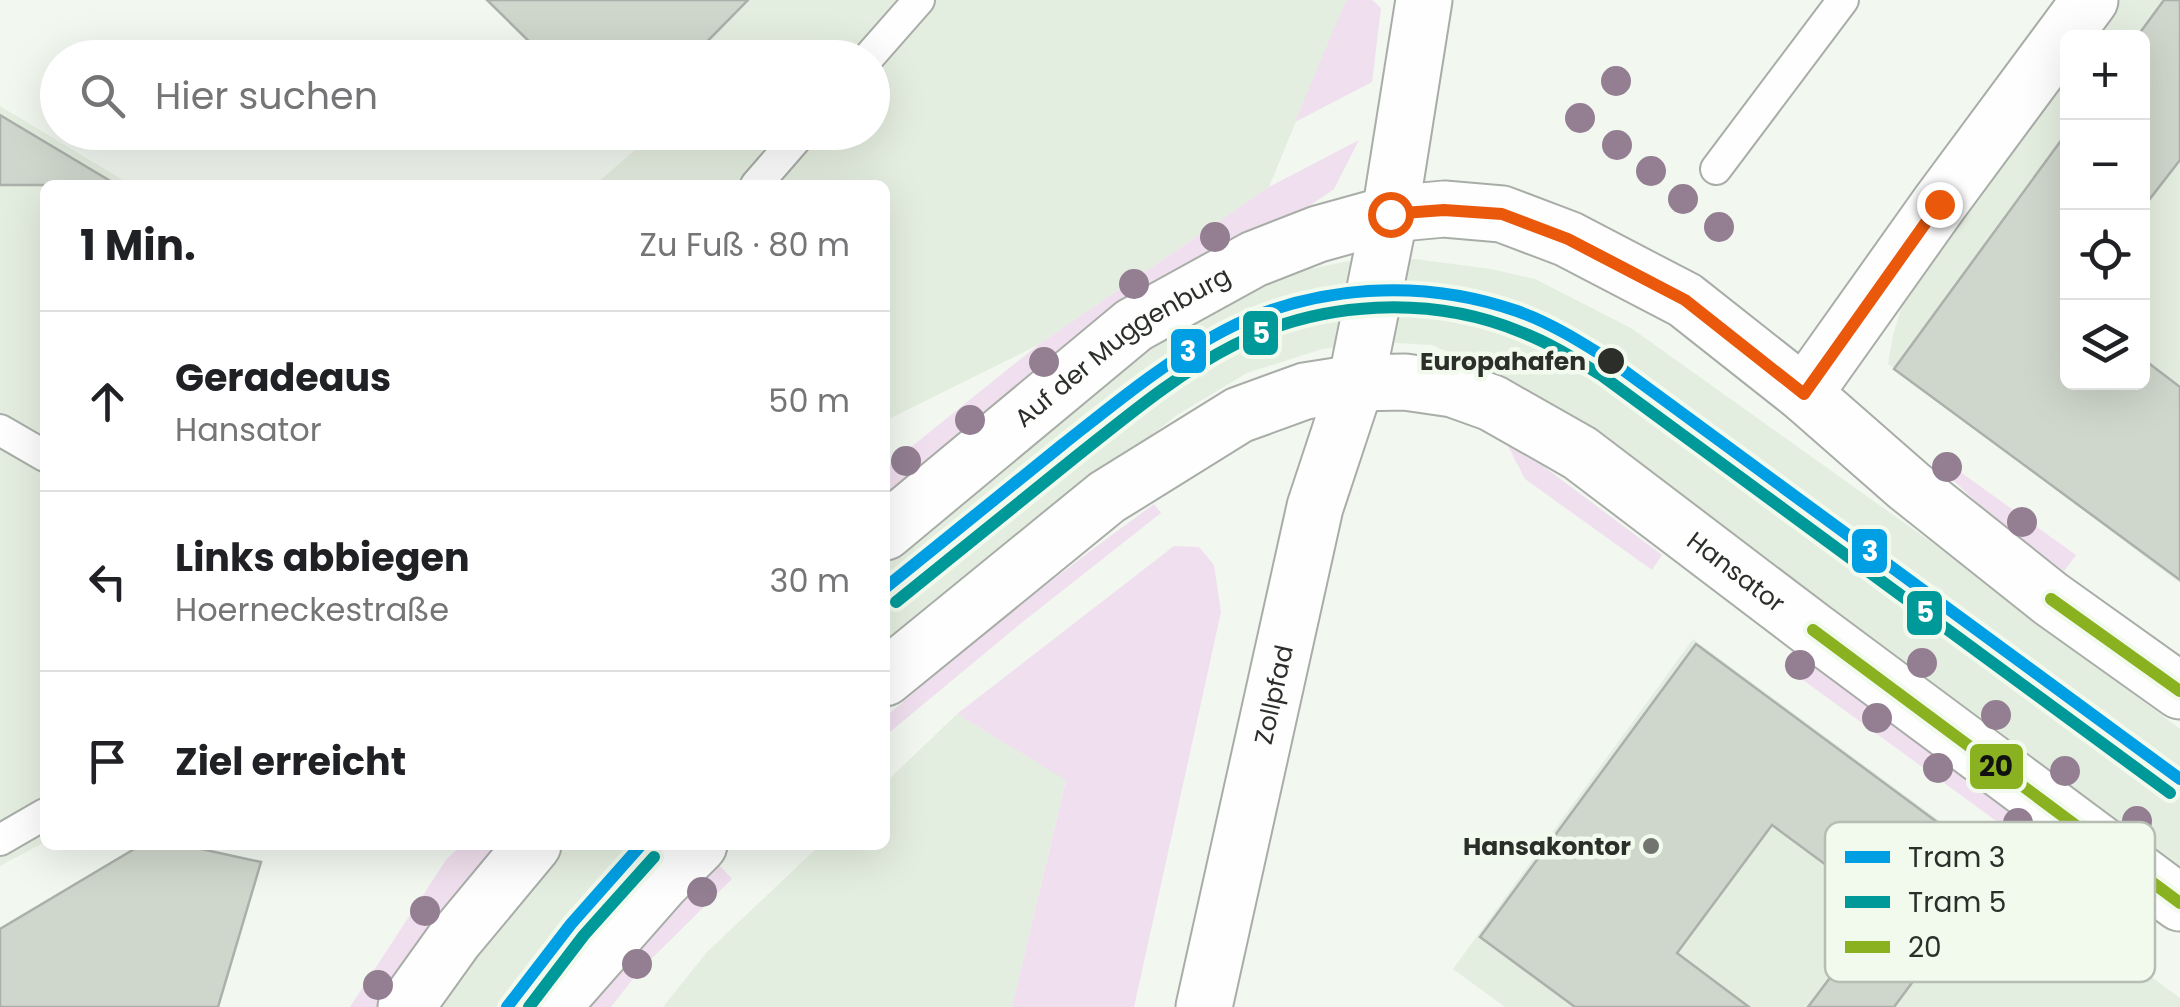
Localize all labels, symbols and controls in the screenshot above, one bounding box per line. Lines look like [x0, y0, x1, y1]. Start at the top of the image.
map controls [2060, 30, 2150, 390]
button: + [2060, 30, 2150, 120]
search box [40, 40, 890, 150]
icon: search [75, 68, 130, 123]
text: Hier suchen [155, 69, 378, 122]
button: − [2060, 120, 2150, 210]
route end [1917, 182, 1963, 228]
route start [1368, 192, 1414, 238]
button: locate [2060, 210, 2150, 300]
text: 1 Min. [80, 216, 196, 275]
text: Zu Fuß · 80 m [640, 222, 850, 267]
street label: Auf der Muggenburg [1007, 258, 1236, 435]
button: layers [2060, 300, 2150, 390]
line badge: 5 [1241, 309, 1280, 357]
text: 5 [1252, 314, 1270, 353]
line badge: 3 [1169, 327, 1208, 375]
text: 3 [1180, 332, 1196, 371]
place label: Europahafen [1420, 344, 1586, 379]
marker: Europahafen [1595, 345, 1627, 377]
text: Geradeaus [175, 351, 391, 404]
icon: ahead [80, 374, 135, 429]
text: 50 m [768, 378, 850, 423]
text: Hansator [175, 407, 322, 452]
street label: Hansator [1680, 523, 1792, 620]
line badge: 3 [1850, 527, 1889, 575]
text: Links abbiegen [175, 531, 470, 584]
text: 3 [1862, 532, 1878, 571]
icon: left [80, 554, 135, 609]
text: 30 m [770, 558, 850, 603]
text: Hoerneckestraße [175, 587, 449, 632]
line badge: 5 [1905, 589, 1944, 637]
text: 5 [1916, 593, 1934, 632]
street label: Zollpfad [1245, 642, 1301, 748]
icon: arrive [80, 734, 135, 789]
text: Ziel erreicht [175, 735, 406, 788]
line badge: 20 [1968, 742, 2025, 791]
text: 20 [1979, 747, 2013, 786]
legend [1825, 822, 2155, 982]
place label: Hansakontor [1463, 829, 1631, 864]
marker: Hansakontor [1640, 835, 1662, 857]
text: Tram 3 [1908, 838, 2005, 877]
text: Tram 5 [1908, 883, 2006, 922]
text: 20 [1908, 928, 1942, 967]

